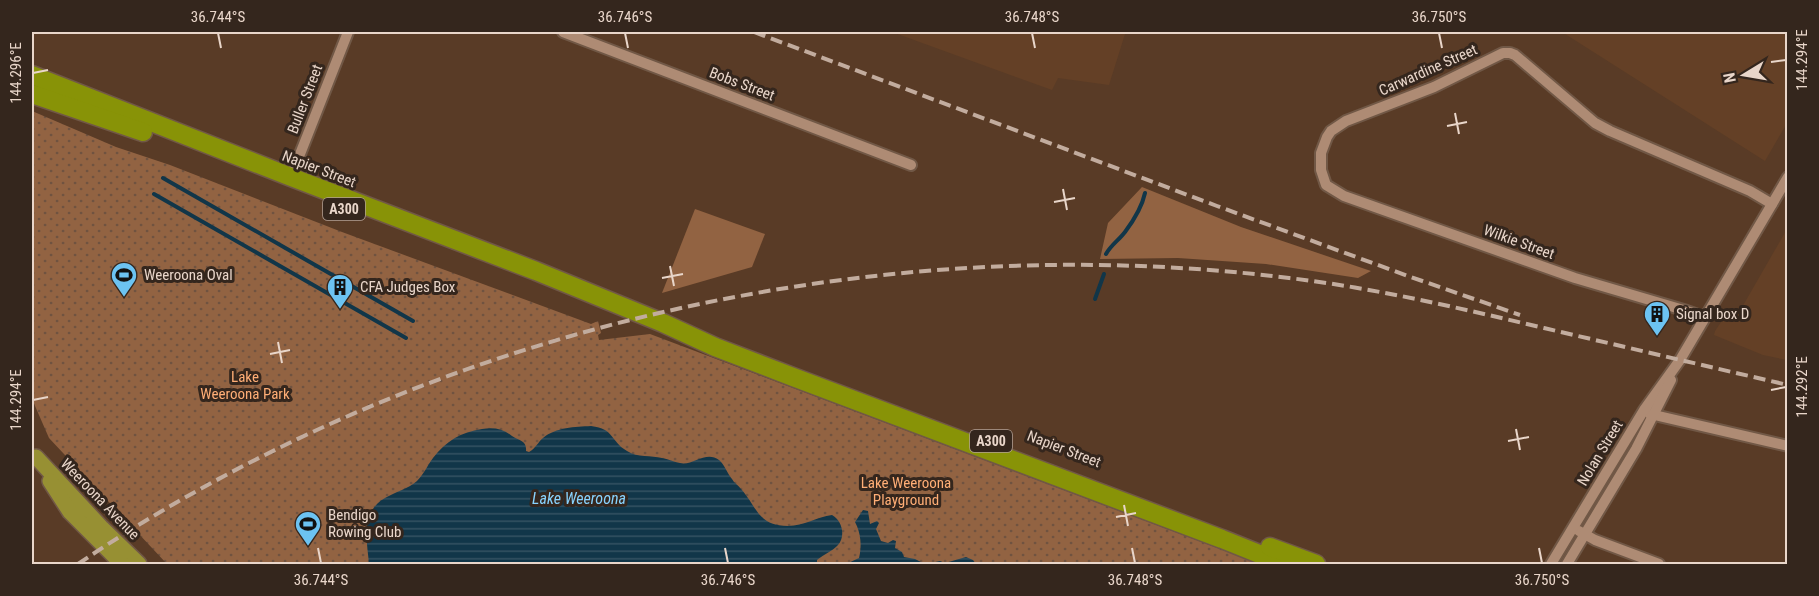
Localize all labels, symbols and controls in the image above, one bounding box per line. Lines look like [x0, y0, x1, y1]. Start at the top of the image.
text: 36.744°S [191, 8, 245, 26]
text: 36.746°S [598, 8, 652, 26]
text: 36.748°S [1005, 8, 1059, 26]
text: 36.750°S [1412, 8, 1466, 26]
text: 144.294°E [1793, 29, 1811, 91]
street label: Carwardine Street [1376, 40, 1480, 100]
text: 144.296°E [7, 42, 25, 104]
north arrow [1714, 45, 1774, 105]
street label: Buller Street [284, 62, 326, 136]
street label: Bobs Street [707, 63, 777, 105]
text: N [1720, 71, 1740, 84]
street label: Napier Street [280, 147, 358, 191]
road number: A300 [323, 198, 365, 220]
street label: Wilkie Street [1481, 221, 1557, 263]
sports icon: Weeroona Oval [109, 260, 139, 298]
place label: Weeroona Oval [144, 266, 233, 284]
building icon: CFA Judges Box [325, 272, 355, 310]
place label: CFA Judges Box [360, 278, 456, 296]
building icon: Signal box D [1642, 299, 1672, 337]
place label: Signal box D [1676, 305, 1749, 323]
text: 144.292°E [1793, 356, 1811, 418]
park label: Lake Weeroona Park [200, 368, 290, 403]
text: 144.294°E [7, 369, 25, 431]
street label: Nolan Street [1573, 417, 1627, 489]
street label: Napier Street [1025, 427, 1103, 471]
road number: A300 [970, 430, 1012, 452]
street label: Weeroona Avenue [57, 455, 143, 543]
park label: Lake Weeroona Playground [861, 474, 951, 509]
water label: Lake Weeroona [532, 489, 626, 508]
place label: Bendigo Rowing Club [328, 506, 401, 541]
sports icon: Bendigo Rowing Club [293, 509, 323, 547]
text: 36.744°S [294, 571, 348, 589]
text: 36.746°S [701, 571, 755, 589]
text: 36.748°S [1108, 571, 1162, 589]
text: 36.750°S [1515, 571, 1569, 589]

